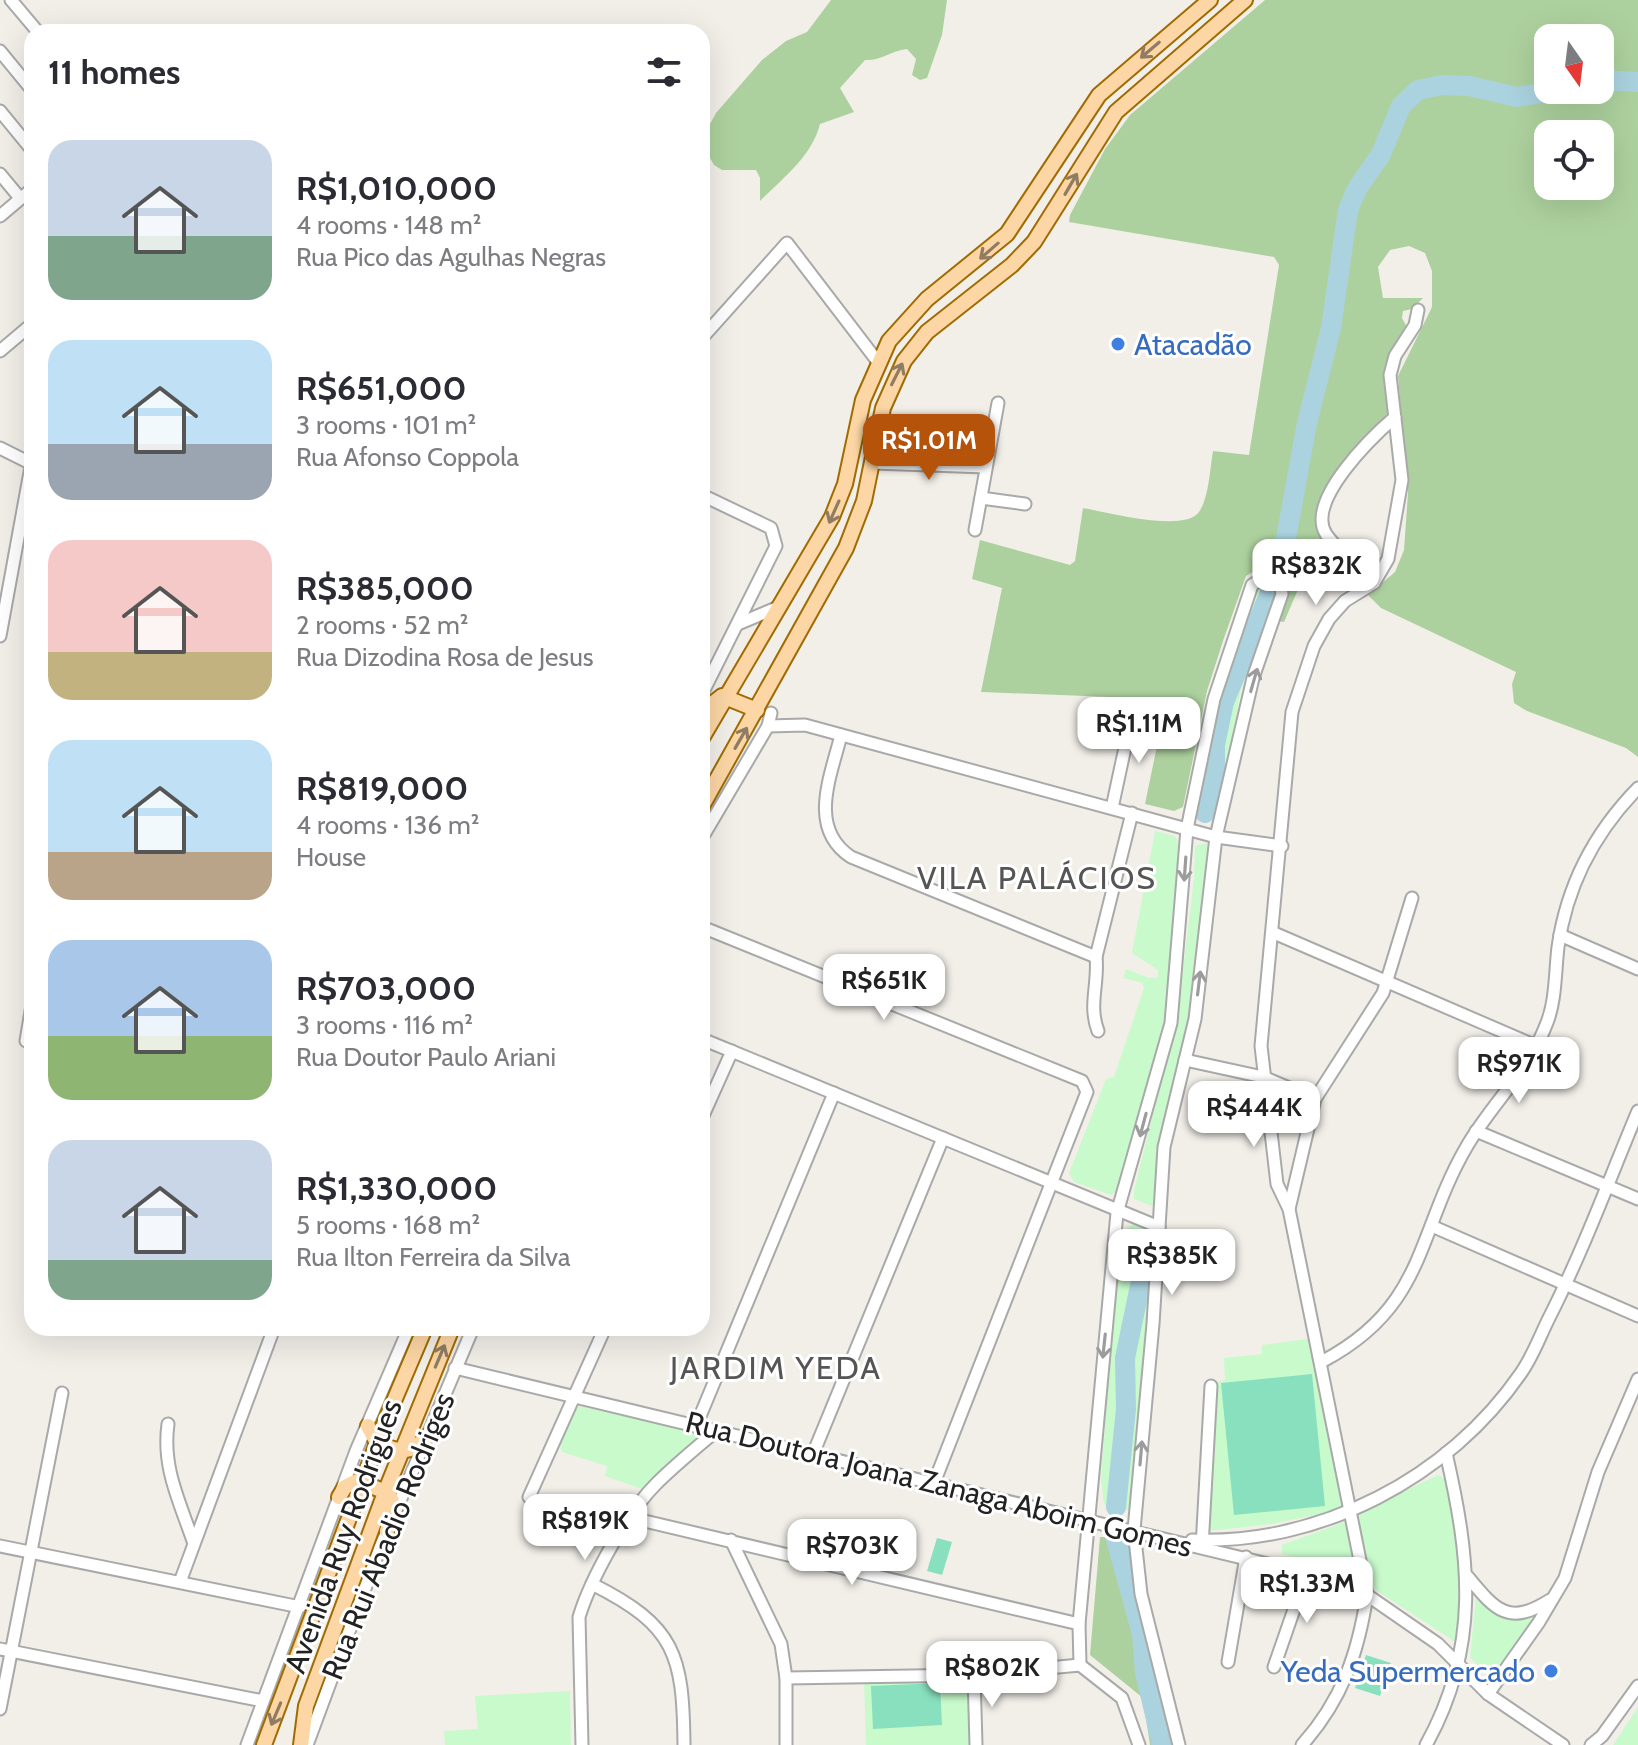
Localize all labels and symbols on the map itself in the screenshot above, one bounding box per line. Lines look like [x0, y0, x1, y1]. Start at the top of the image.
north arrow [1534, 24, 1614, 104]
one-way arrow [1140, 41, 1161, 59]
one-way arrow [1064, 173, 1079, 197]
one-way arrow [979, 242, 999, 260]
place label: Atacadão [1134, 326, 1252, 363]
marker: Atacadão [1109, 335, 1127, 353]
one-way arrow [890, 363, 906, 387]
pin: R$1.01M [855, 414, 1003, 482]
one-way arrow [826, 500, 841, 524]
pin: R$832K [1251, 539, 1381, 607]
one-way arrow [1247, 667, 1262, 693]
pin: R$1.11M [1065, 697, 1213, 765]
one-way arrow [734, 727, 749, 751]
one-way arrow [1177, 856, 1192, 882]
district label: VILA PALÁCIOS [917, 858, 1157, 897]
pin: R$651K [819, 954, 949, 1022]
one-way arrow [1192, 971, 1207, 997]
pin: R$971K [1454, 1037, 1584, 1105]
pin: R$444K [1189, 1081, 1319, 1149]
one-way arrow [1135, 1112, 1150, 1138]
pin: R$385K [1107, 1229, 1237, 1297]
one-way arrow [1096, 1332, 1111, 1359]
one-way arrow [433, 1344, 448, 1369]
district label: JARDIM YEDA [669, 1348, 882, 1387]
street label: Rua Rui Abadio Rodriges [313, 1387, 463, 1685]
street label: Avenida Ruy Rodrigues [276, 1394, 410, 1678]
street label: Rua Doutora Joana Zanaga Aboim Gomes [682, 1403, 1196, 1565]
one-way arrow [1134, 1440, 1149, 1467]
pin: R$819K [520, 1494, 650, 1562]
pin: R$703K [787, 1519, 917, 1587]
pin: R$1.33M [1233, 1557, 1381, 1625]
pin: R$802K [927, 1641, 1057, 1709]
place label: Yeda Supermercado [1280, 1653, 1535, 1690]
marker: Yeda Supermercado [1542, 1662, 1560, 1680]
one-way arrow [268, 1701, 283, 1726]

